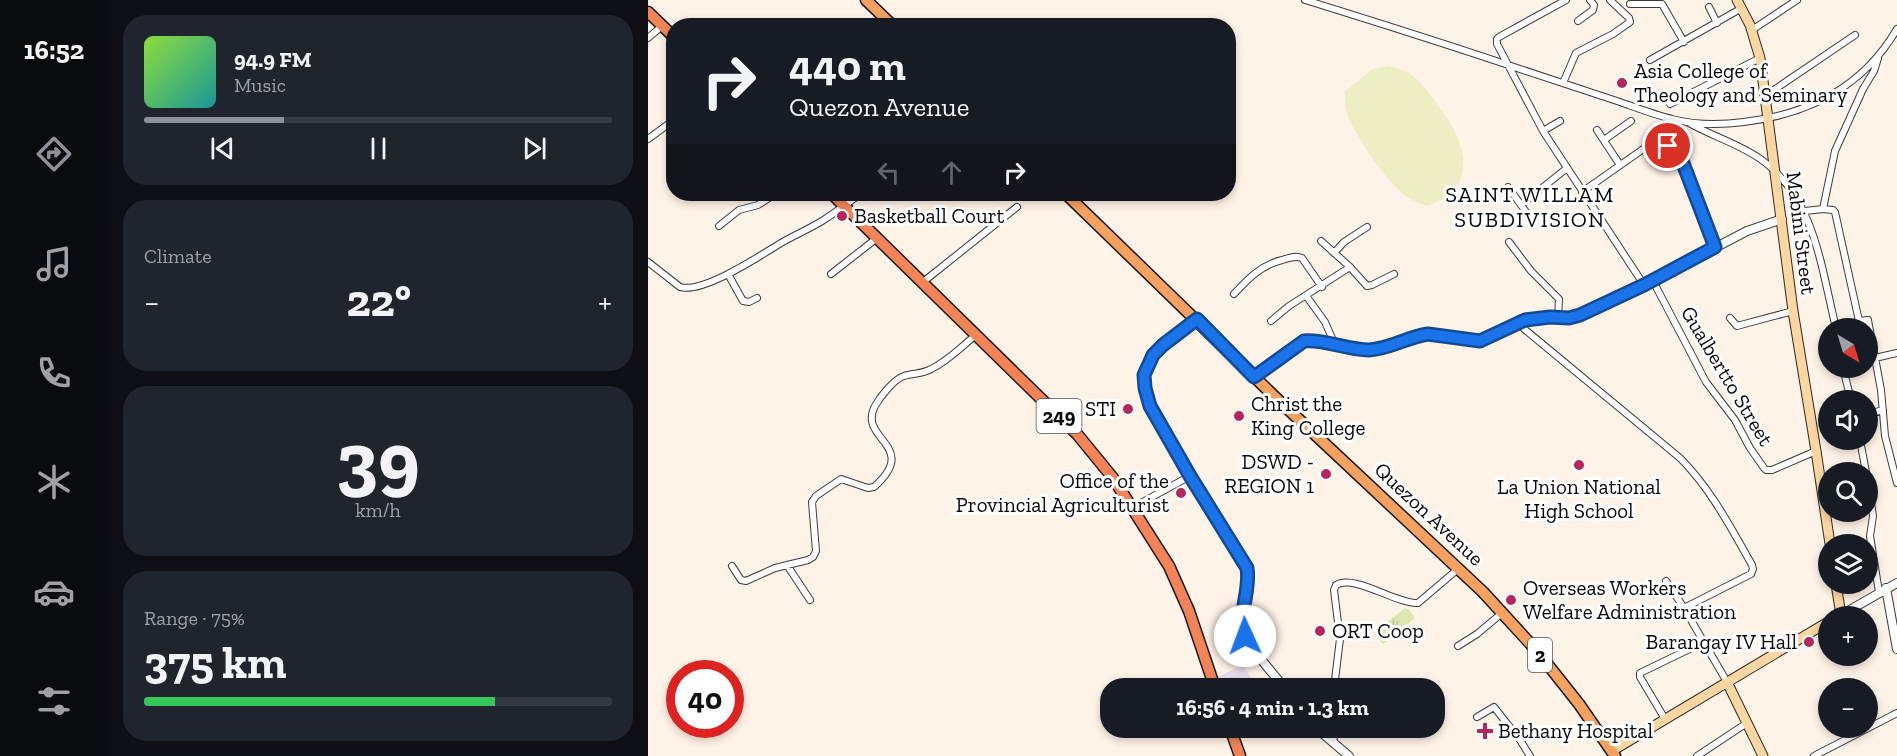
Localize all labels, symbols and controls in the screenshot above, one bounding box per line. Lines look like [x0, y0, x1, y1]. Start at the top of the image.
text: 16:52 [24, 34, 84, 66]
text: 440 m [789, 40, 906, 91]
icon: right [690, 42, 768, 120]
text: 94.9 FM [234, 46, 311, 73]
place label: Asia College of Theology and Seminary [1634, 58, 1848, 107]
text: Music [234, 73, 286, 97]
marker: Asia College of Theology and Seminary [1615, 76, 1629, 90]
text: Quezon Avenue [789, 91, 969, 123]
pin [1642, 120, 1693, 171]
icon: arrive [1651, 129, 1684, 162]
icon: previous [206, 132, 239, 165]
icon: pause [362, 132, 395, 165]
icon: next [518, 132, 551, 165]
icon: directions [33, 133, 75, 175]
icon: left [872, 156, 905, 189]
icon: ahead [935, 156, 968, 189]
icon: right [998, 156, 1031, 189]
street label: Mabini Street [1782, 170, 1821, 296]
district label: SAINT WILLAM SUBDIVISION [1445, 181, 1615, 233]
place label: Basketball Court [854, 203, 1004, 228]
marker: Basketball Court [835, 209, 849, 223]
icon: music [33, 243, 75, 285]
text: Climate [144, 244, 212, 268]
text: 22° [346, 274, 411, 328]
text: − [144, 282, 159, 321]
text: + [598, 282, 612, 321]
street label: Gualbertto Street [1676, 301, 1779, 450]
north arrow [1818, 318, 1878, 378]
map controls [1818, 318, 1878, 738]
icon: phone [33, 352, 75, 394]
button: sound [1818, 390, 1878, 450]
place label: Christ the King College [1251, 391, 1366, 440]
place label: STI [1085, 396, 1116, 421]
road number: 249 [1036, 399, 1082, 433]
marker: STI [1121, 402, 1135, 416]
marker: Christ the King College [1232, 409, 1246, 423]
text: 39 [336, 412, 420, 506]
place label: DSWD - REGION 1 [1224, 449, 1314, 498]
street label: Quezon Avenue [1370, 457, 1489, 571]
marker: La Union National High School [1572, 458, 1586, 472]
icon: climate [33, 461, 75, 503]
button: search [1818, 462, 1878, 522]
marker: DSWD - REGION 1 [1319, 467, 1333, 481]
place label: Office of the Provincial Agriculturist [956, 468, 1169, 517]
place label: La Union National High School [1497, 474, 1661, 523]
marker: Office of the Provincial Agriculturist [1174, 486, 1188, 500]
text: km/h [355, 498, 401, 522]
button: layers [1818, 534, 1878, 594]
icon: car [33, 571, 75, 613]
place label: Overseas Workers Welfare Administration [1523, 575, 1736, 624]
marker: Overseas Workers Welfare Administration [1504, 593, 1518, 607]
position arrow [1213, 604, 1277, 668]
text: Range · 75% [144, 606, 245, 630]
button: + [1818, 606, 1878, 666]
place label: ORT Coop [1332, 618, 1424, 643]
marker: ORT Coop [1313, 624, 1327, 638]
place label: Barangay IV Hall [1646, 629, 1797, 654]
marker: Barangay IV Hall [1802, 635, 1816, 649]
text: 375 km [144, 636, 286, 690]
road number: 2 [1528, 638, 1552, 672]
speed limit sign: 40 [666, 660, 744, 738]
button: − [1818, 678, 1878, 738]
icon: filters [33, 680, 75, 722]
text: 16:56 · 4 min · 1.3 km [1176, 694, 1369, 721]
place label: Bethany Hospital [1498, 718, 1653, 743]
marker: Bethany Hospital [1476, 722, 1494, 740]

